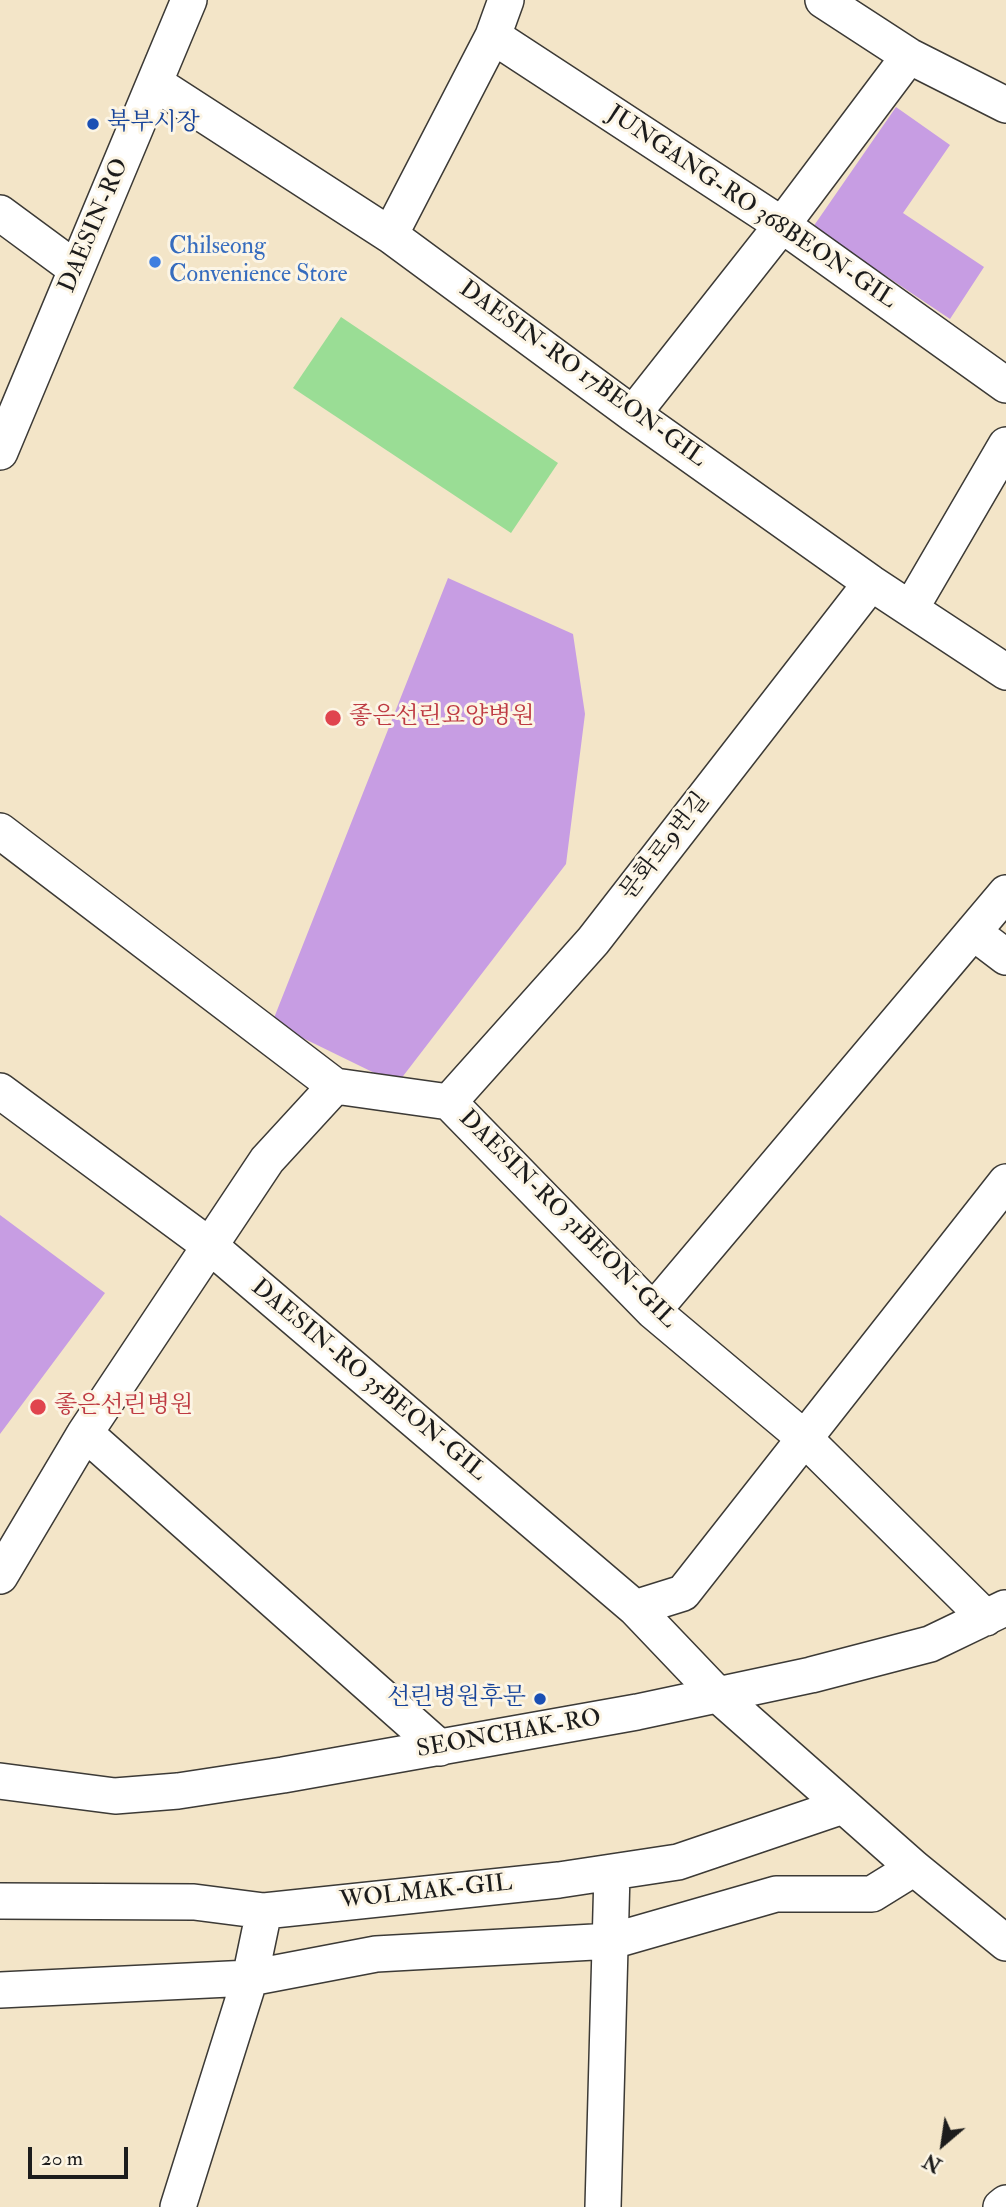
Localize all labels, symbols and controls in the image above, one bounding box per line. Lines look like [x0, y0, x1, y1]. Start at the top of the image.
street label: JUNGANG-RO 368BEON-GIL [601, 100, 901, 316]
place label: 북부시장 [107, 110, 200, 138]
marker: 북부시장 [85, 116, 101, 132]
street label: DAESIN-RO [54, 155, 136, 297]
place label: Chilseong Convenience Store [169, 234, 348, 290]
marker: Chilseong Convenience Store [147, 254, 163, 270]
street label: DAESIN-RO 17BEON-GIL [453, 276, 711, 474]
place label: 좋은선린요양병원 [349, 704, 534, 732]
marker: 좋은선린요양병원 [323, 708, 343, 728]
street label: 문화로9번길 [615, 788, 717, 906]
street label: DAESIN-RO 31BEON-GIL [452, 1105, 682, 1335]
street label: DAESIN-RO 35BEON-GIL [244, 1274, 492, 1488]
place label: 좋은선린병원 [54, 1393, 193, 1421]
marker: 좋은선린병원 [28, 1397, 48, 1417]
place label: 선린병원후문 [387, 1685, 526, 1713]
marker: 선린병원후문 [532, 1691, 548, 1707]
street label: SEONCHAK-RO [415, 1705, 603, 1765]
street label: WOLMAK-GIL [338, 1870, 514, 1916]
north arrow [908, 2109, 978, 2179]
scale bar [32, 2134, 131, 2178]
text: 20 m [41, 2145, 83, 2172]
text: N [920, 2148, 946, 2177]

